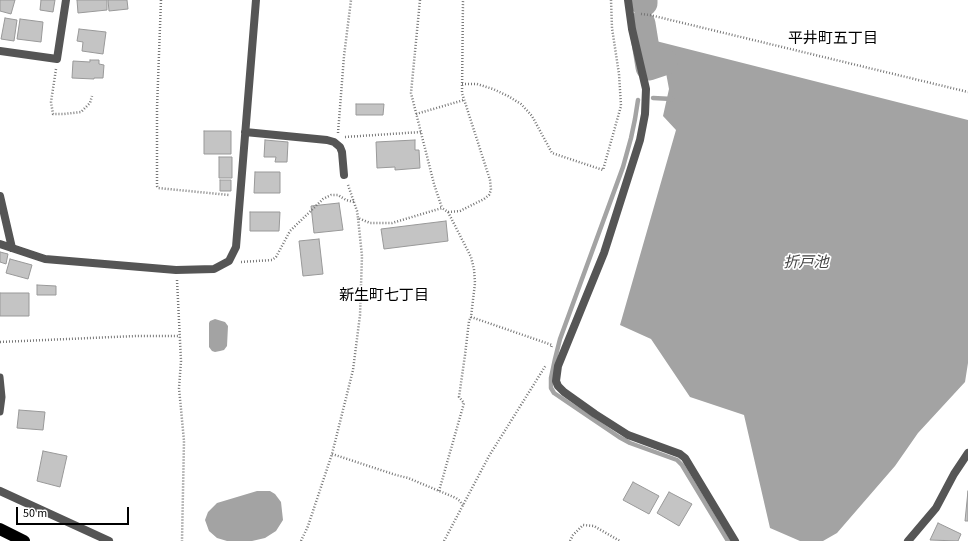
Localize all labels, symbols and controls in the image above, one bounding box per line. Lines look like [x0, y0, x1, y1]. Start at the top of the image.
district label: 平井町五丁目 [788, 31, 878, 49]
water label: 折戸池 [784, 255, 828, 273]
district label: 新生町七丁目 [339, 288, 429, 306]
scale bar [18, 499, 131, 525]
text: 50 m [23, 505, 47, 522]

